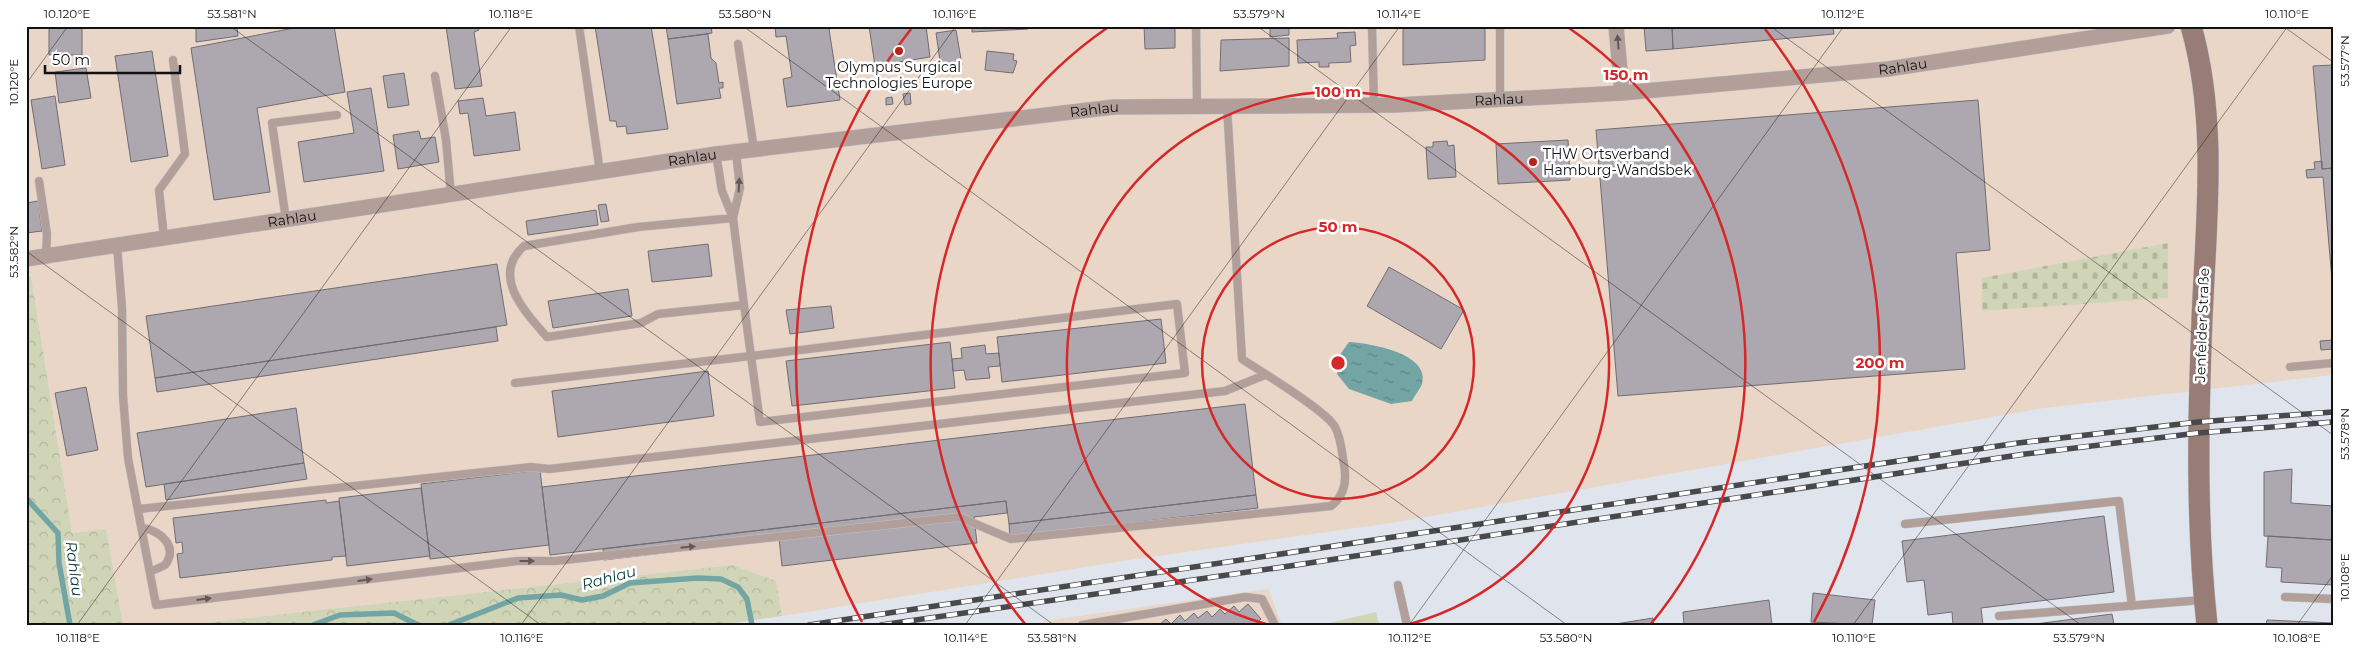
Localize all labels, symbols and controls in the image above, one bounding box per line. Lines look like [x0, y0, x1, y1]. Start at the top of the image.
text: 10.120°E [44, 6, 90, 21]
text: 53.581°N [207, 6, 257, 21]
text: 10.118°E [489, 6, 533, 21]
text: 53.580°N [718, 6, 772, 21]
text: 10.116°E [933, 6, 977, 21]
text: 53.579°N [1233, 6, 1285, 21]
text: 10.114°E [1377, 6, 1421, 21]
text: 10.112°E [1821, 6, 1865, 21]
text: 10.110°E [2265, 6, 2309, 21]
one-way arrow [1613, 34, 1621, 50]
text: 53.577°N [2337, 35, 2352, 87]
scale bar [45, 42, 180, 74]
marker: Olympus Surgical Technologies Europe [893, 45, 905, 57]
text: 50 m [52, 50, 90, 69]
street label: Rahlau [1877, 54, 1928, 79]
place label: Olympus Surgical Technologies Europe [826, 58, 972, 92]
text: 10.120°E [6, 59, 21, 105]
text: 150 m [1604, 65, 1648, 84]
text: 100 m [1315, 82, 1361, 101]
street label: Rahlau [1474, 89, 1524, 110]
street label: Rahlau [1069, 98, 1119, 121]
street label: Rahlau [667, 145, 718, 170]
place label: THW Ortsverband Hamburg-Wandsbek [1543, 145, 1692, 179]
marker: THW Ortsverband Hamburg-Wandsbek [1527, 156, 1539, 168]
one-way arrow [736, 177, 744, 193]
street label: Rahlau [266, 206, 318, 231]
text: 50 m [1318, 217, 1358, 236]
text: 53.582°N [6, 226, 21, 278]
street label: Jenfelder Straße [2191, 268, 2213, 383]
text: 200 m [1855, 353, 1905, 372]
centre of rings [1329, 354, 1347, 372]
text: 53.578°N [2337, 408, 2352, 460]
water label: Rahlau [62, 540, 87, 598]
one-way arrow [681, 543, 697, 551]
text: 10.108°E [2337, 553, 2352, 601]
one-way arrow [519, 557, 535, 565]
water label: Rahlau [580, 561, 638, 594]
one-way arrow [358, 576, 374, 584]
one-way arrow [196, 595, 212, 603]
text: 10.118°E [56, 630, 100, 645]
text: 10.116°E [500, 630, 544, 645]
text: 10.114°E [944, 630, 988, 645]
text: 53.581°N [1027, 630, 1077, 645]
text: 10.112°E [1388, 630, 1432, 645]
text: 53.580°N [1539, 630, 1593, 645]
text: 10.110°E [1832, 630, 1876, 645]
text: 53.579°N [2053, 630, 2105, 645]
text: 10.108°E [2273, 630, 2321, 645]

